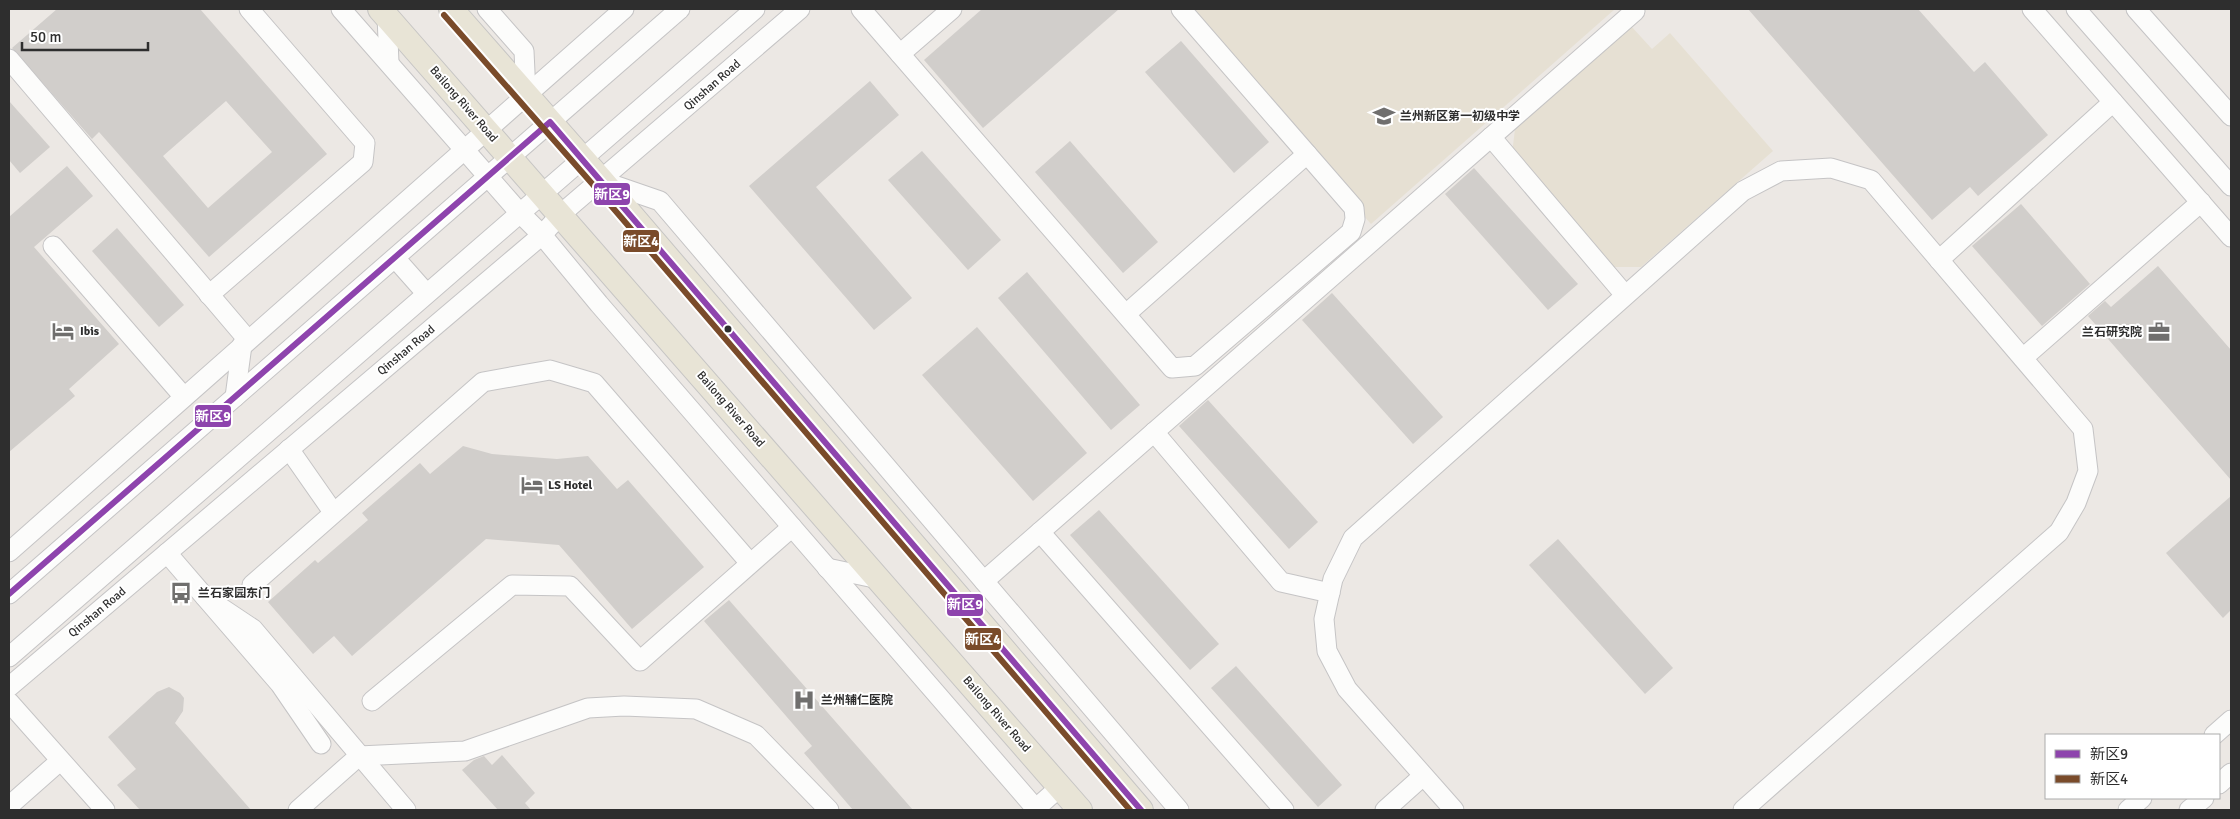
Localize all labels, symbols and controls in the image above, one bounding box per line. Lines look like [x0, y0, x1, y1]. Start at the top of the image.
scale bar [22, 20, 149, 52]
text: 50 m [30, 28, 61, 46]
street label: Qinshan Road [681, 57, 744, 114]
street label: Bailong River Road [426, 63, 501, 146]
school or university icon: 兰州新区第一初级中学 [1371, 103, 1397, 129]
place label: 兰州新区第一初级中学 [1400, 109, 1520, 124]
line badge: 新区9 [593, 182, 631, 206]
text: 新区9 [594, 186, 630, 203]
line badge: 新区4 [622, 229, 660, 253]
text: 新区4 [623, 233, 659, 250]
hotel icon: Ibis [50, 318, 76, 344]
office icon: 兰石研究院 [2146, 319, 2172, 345]
street label: Qinshan Road [375, 322, 438, 379]
place label: Ibis [80, 324, 100, 339]
unlabelled marker [723, 324, 733, 334]
place label: 兰石研究院 [2082, 325, 2142, 340]
street label: Bailong River Road [693, 368, 768, 451]
line badge: 新区9 [194, 404, 232, 428]
text: 新区9 [195, 408, 231, 425]
hotel icon: LS Hotel [519, 472, 545, 498]
place label: LS Hotel [548, 478, 592, 493]
bus stop icon: 兰石家园东门 [168, 580, 194, 606]
street label: Qinshan Road [66, 584, 129, 641]
place label: 兰石家园东门 [198, 586, 270, 601]
line badge: 新区9 [946, 593, 984, 617]
text: 新区9 [947, 596, 983, 613]
line badge: 新区4 [964, 627, 1002, 651]
text: 新区4 [965, 631, 1001, 648]
street label: Bailong River Road [959, 673, 1034, 756]
hospital icon: 兰州辅仁医院 [791, 687, 817, 713]
place label: 兰州辅仁医院 [821, 693, 893, 708]
legend [2045, 734, 2220, 799]
text: 新区9 [2090, 745, 2128, 763]
text: 新区4 [2090, 770, 2128, 788]

